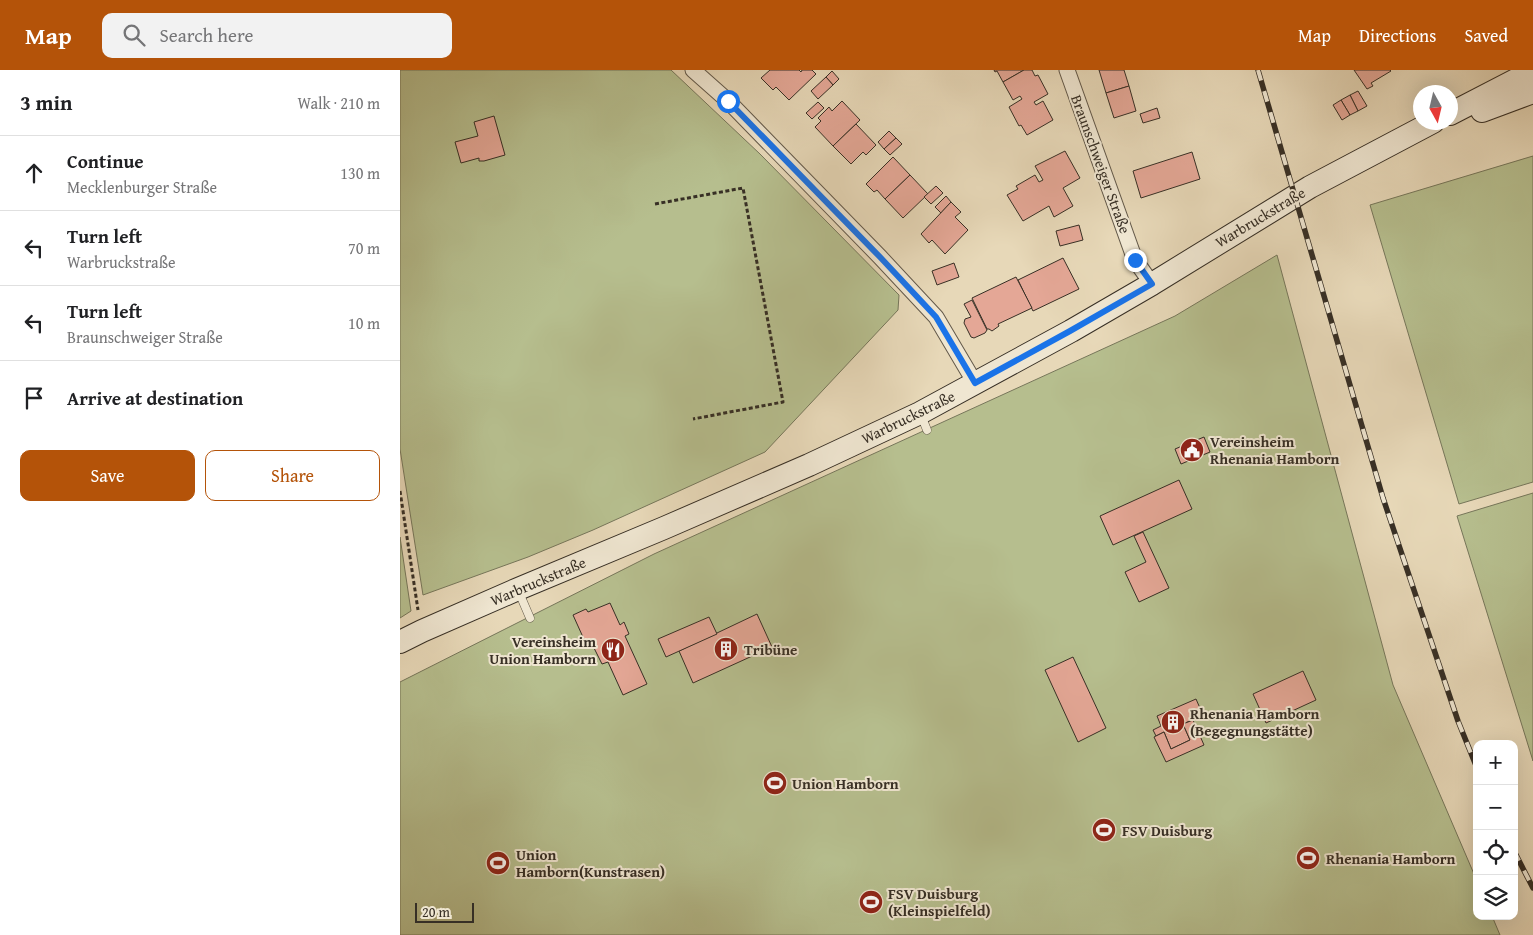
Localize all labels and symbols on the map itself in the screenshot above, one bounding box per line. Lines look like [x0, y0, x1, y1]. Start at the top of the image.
north arrow [1413, 85, 1458, 130]
route start [717, 90, 740, 113]
street label: Braunschweiger Straße [1066, 92, 1136, 236]
street label: Warbruckstraße [1211, 182, 1309, 252]
route end [1124, 249, 1147, 272]
street label: Warbruckstraße [858, 385, 958, 449]
place label: Vereinsheim Rhenania Hamborn [1210, 431, 1340, 469]
public building icon: Vereinsheim Rhenania Hamborn [1179, 437, 1205, 463]
street label: Warbruckstraße [487, 551, 589, 611]
place label: Vereinsheim Union Hamborn [489, 631, 596, 669]
building icon: Tribüne [713, 636, 739, 662]
restaurant icon: Vereinsheim Union Hamborn [600, 637, 626, 663]
place label: Tribüne [744, 639, 797, 660]
place label: Rhenania Hamborn (Begegnungstätte) [1190, 703, 1320, 741]
building icon: Rhenania Hamborn (Begegnungstätte) [1160, 709, 1186, 735]
sports icon: Union Hamborn [762, 770, 788, 796]
place label: Union Hamborn [792, 773, 899, 794]
sports icon: FSV Duisburg [1091, 817, 1117, 843]
place label: FSV Duisburg [1122, 820, 1212, 841]
place label: Union Hamborn(Kunstrasen) [516, 844, 665, 882]
sports icon: Rhenania Hamborn [1295, 845, 1321, 871]
place label: Rhenania Hamborn [1326, 848, 1456, 869]
sports icon: Union Hamborn(Kunstrasen) [485, 850, 511, 876]
place label: FSV Duisburg (Kleinspielfeld) [888, 883, 991, 921]
sports icon: FSV Duisburg (Kleinspielfeld) [858, 889, 884, 915]
scale bar [415, 900, 474, 923]

